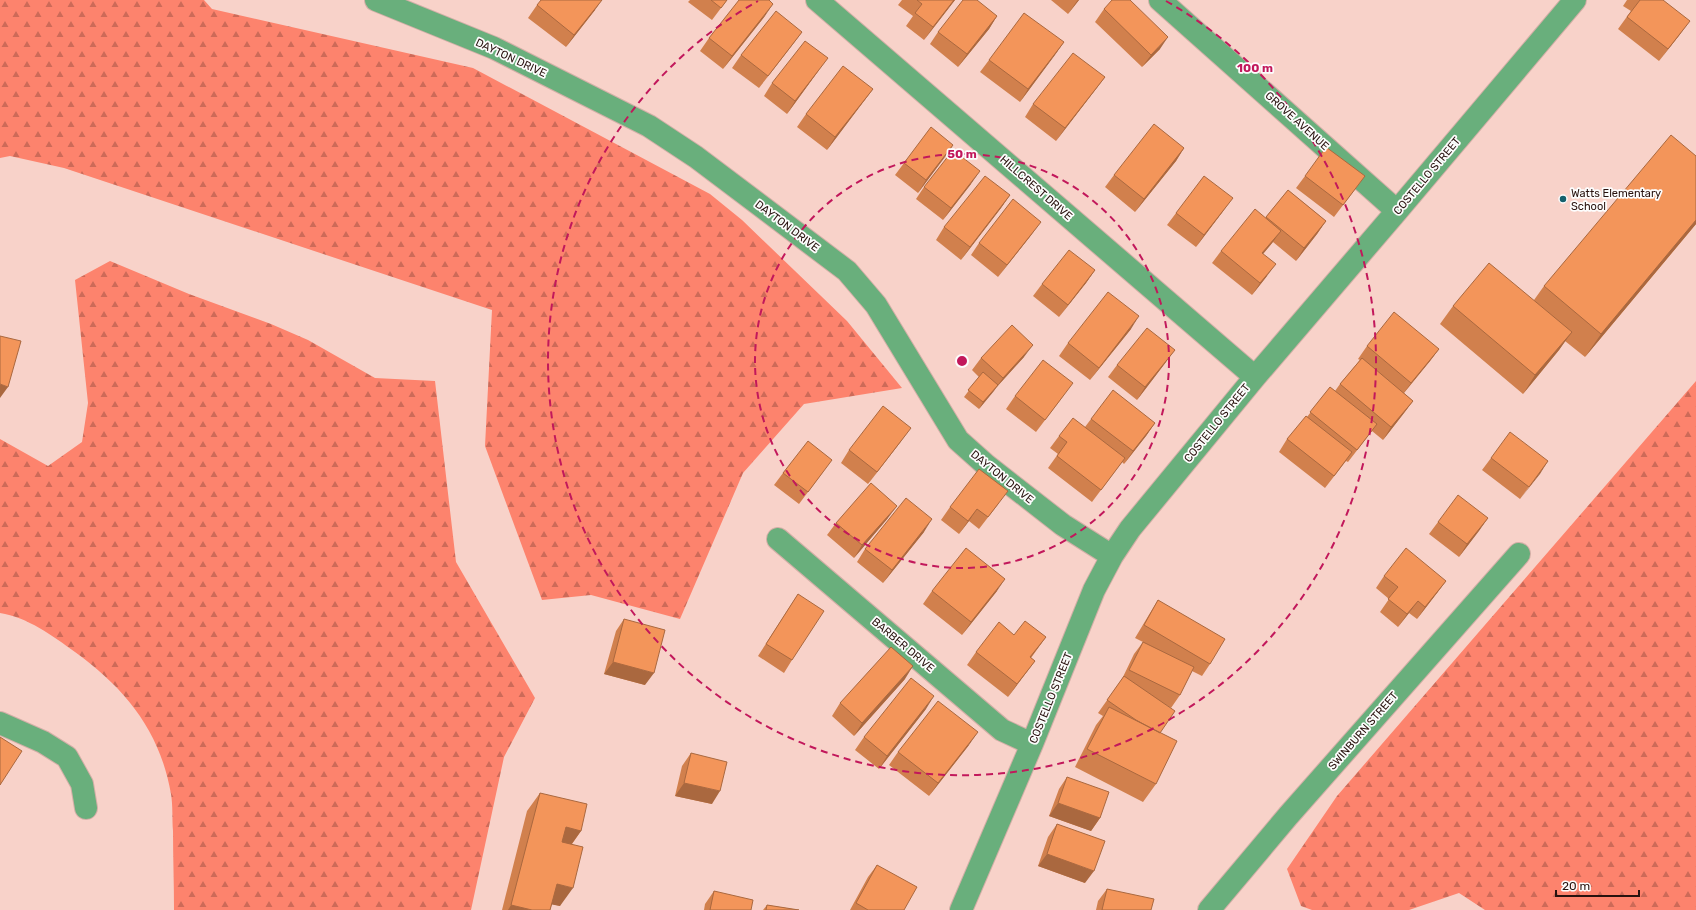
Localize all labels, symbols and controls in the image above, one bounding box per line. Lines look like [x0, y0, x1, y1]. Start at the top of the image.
street label: DAYTON DRIVE [473, 36, 549, 80]
text: 100 m [1237, 61, 1273, 75]
street label: GROVE AVENUE [1263, 89, 1332, 153]
street label: COSTELLO STREET [1391, 134, 1464, 217]
text: 50 m [947, 147, 977, 161]
street label: HILLCREST DRIVE [997, 153, 1075, 223]
place label: Watts Elementary School [1571, 187, 1661, 213]
marker: Watts Elementary School [1558, 194, 1568, 204]
street label: DAYTON DRIVE [752, 198, 822, 254]
centre of rings [955, 354, 969, 368]
street label: COSTELLO STREET [1181, 381, 1253, 465]
street label: DAYTON DRIVE [968, 448, 1036, 506]
street label: BARBER DRIVE [869, 615, 937, 675]
street label: COSTELLO STREET [1027, 650, 1075, 745]
street label: SWINBURN STREET [1326, 689, 1401, 773]
scale bar [1556, 872, 1639, 898]
text: 20 m [1562, 879, 1590, 893]

